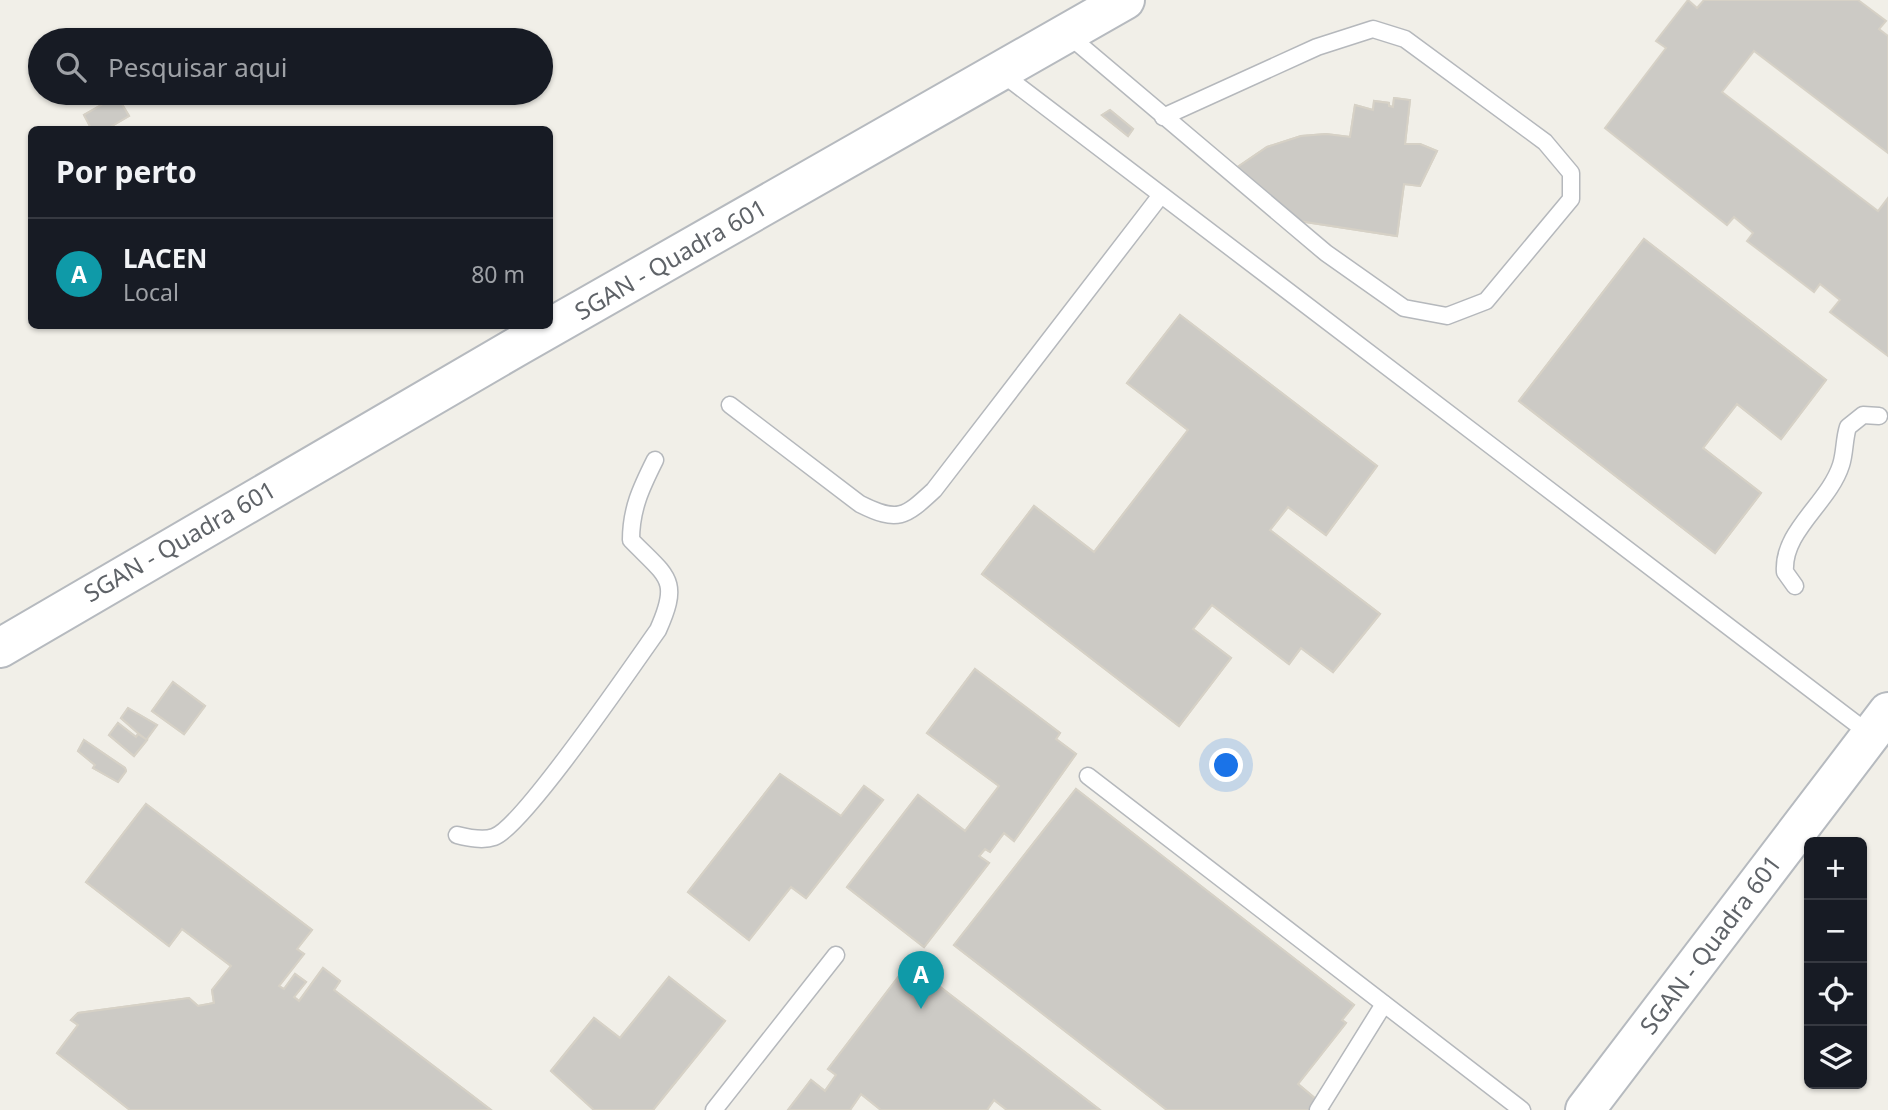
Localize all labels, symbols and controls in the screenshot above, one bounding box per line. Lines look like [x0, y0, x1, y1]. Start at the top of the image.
search box [28, 28, 553, 105]
icon: search [52, 48, 90, 86]
text: Pesquisar aqui [108, 49, 288, 85]
text: Por perto [56, 151, 197, 192]
street label: SGAN - Quadra 601 [568, 190, 772, 327]
text: LACEN [123, 240, 207, 276]
text: A [71, 258, 87, 290]
text: 80 m [471, 258, 525, 290]
text: Local [123, 276, 179, 308]
street label: SGAN - Quadra 601 [77, 472, 281, 609]
your location [1209, 748, 1243, 782]
map controls [1804, 837, 1867, 1089]
button: + [1804, 837, 1867, 900]
street label: SGAN - Quadra 601 [1631, 848, 1788, 1041]
button: − [1804, 900, 1867, 963]
pin: A [898, 951, 944, 1009]
button: locate [1804, 963, 1867, 1026]
button: layers [1804, 1026, 1867, 1089]

